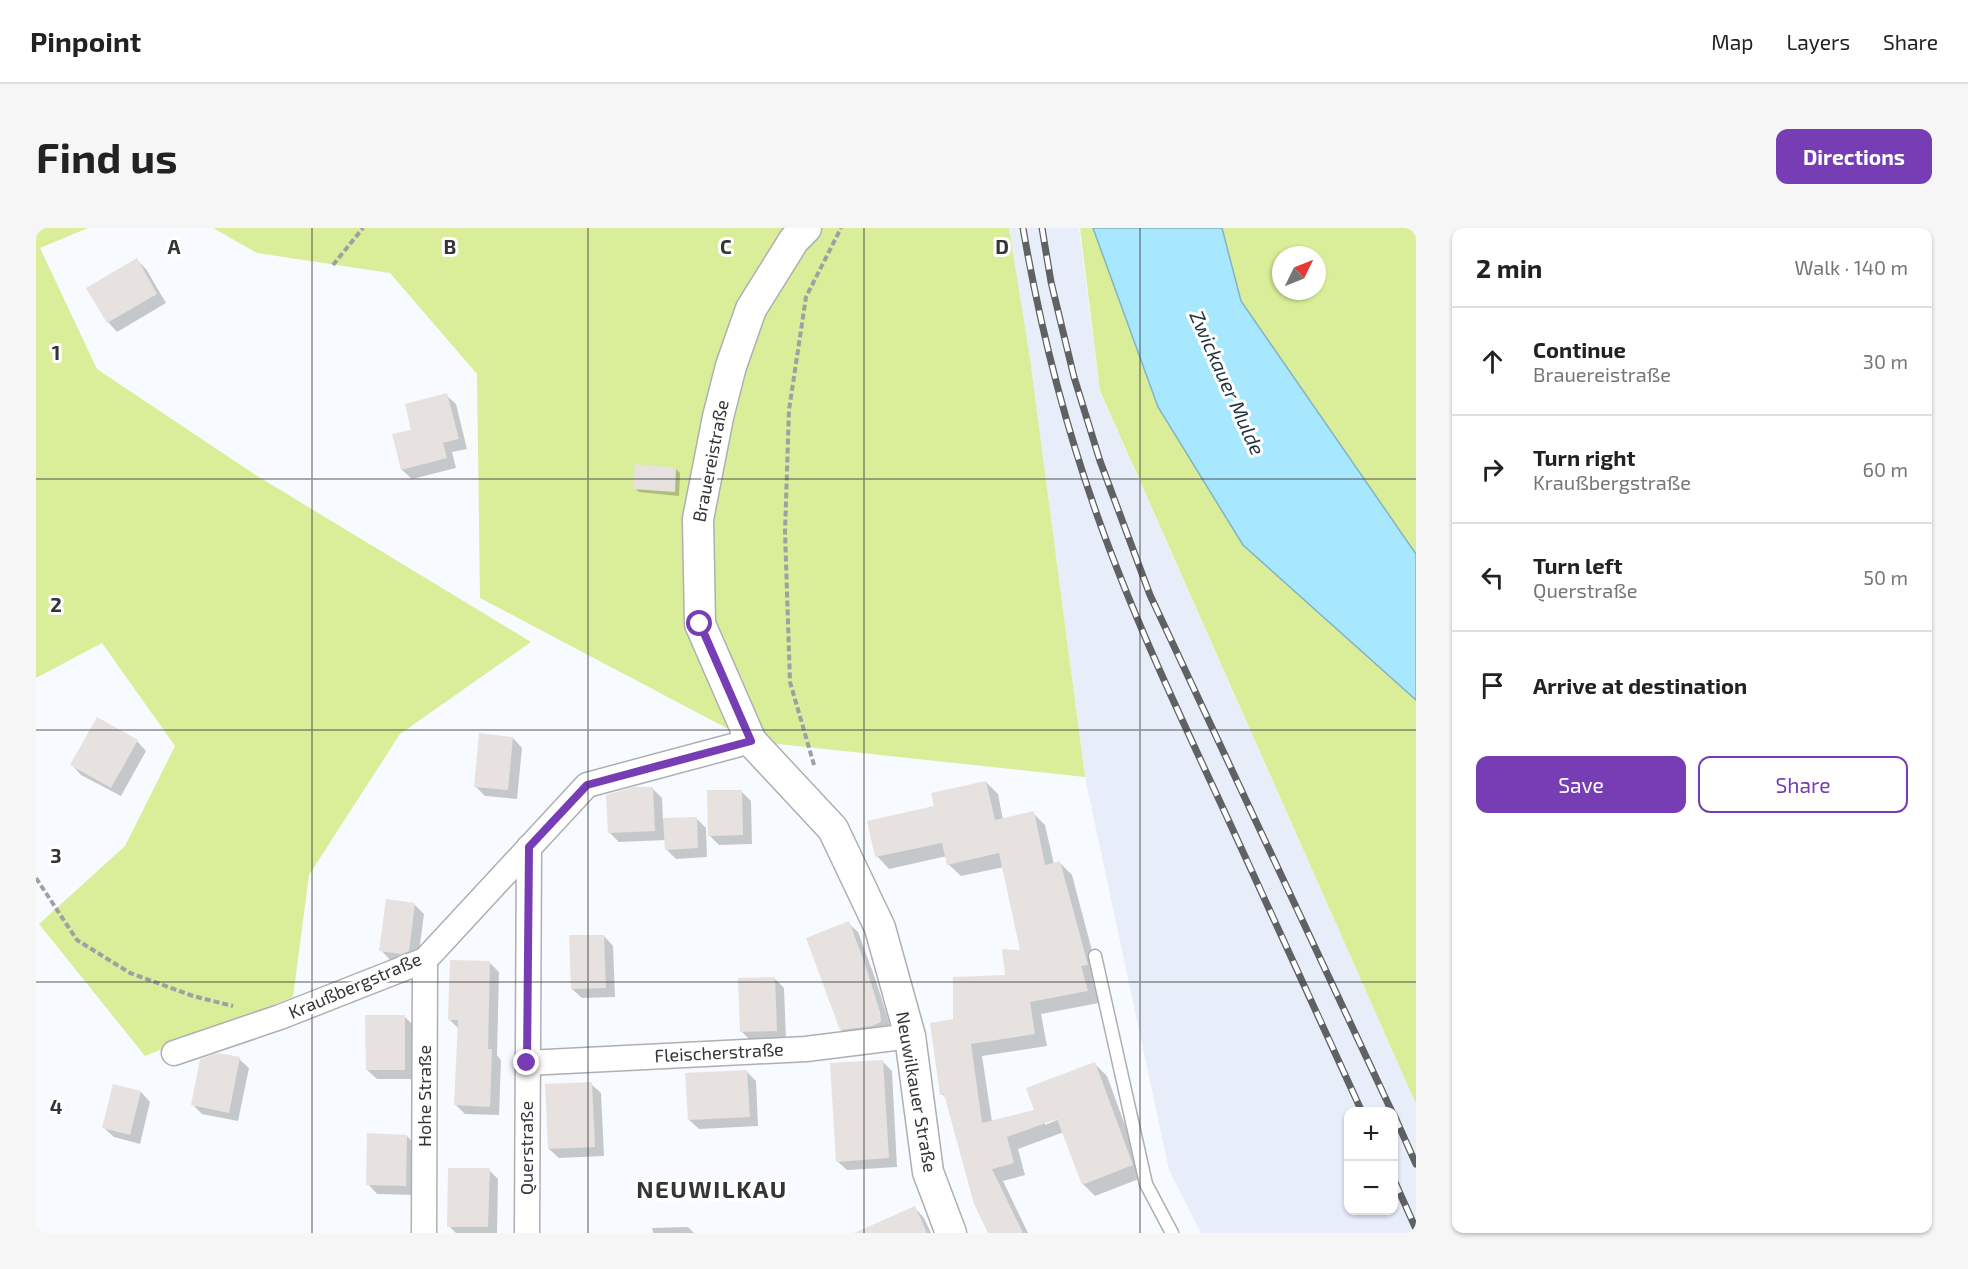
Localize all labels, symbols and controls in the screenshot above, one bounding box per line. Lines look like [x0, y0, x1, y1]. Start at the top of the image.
text: Pinpoint [30, 24, 141, 58]
text: Map [1711, 29, 1753, 54]
text: Layers [1786, 29, 1850, 54]
text: Share [1883, 29, 1938, 54]
button: Directions [1776, 129, 1932, 184]
text: Find us [36, 131, 178, 181]
text: A [167, 234, 181, 258]
text: B [444, 234, 456, 258]
text: C [720, 234, 732, 258]
text: D [995, 234, 1009, 258]
north arrow [1272, 246, 1326, 300]
text: 2 min [1476, 252, 1542, 283]
text: Walk · 140 m [1794, 255, 1908, 279]
water label: Zwickauer Mulde [1185, 307, 1271, 459]
text: Continue [1533, 336, 1626, 362]
text: 1 [52, 340, 60, 364]
icon: ahead [1476, 345, 1509, 378]
text: 30 m [1863, 349, 1908, 373]
text: Brauereistraße [1533, 362, 1671, 386]
street label: Brauereistraße [687, 398, 733, 524]
text: Turn right [1533, 444, 1635, 470]
icon: right [1476, 453, 1509, 486]
text: 60 m [1863, 457, 1908, 481]
text: Kraußbergstraße [1533, 470, 1691, 494]
text: Turn left [1533, 552, 1622, 578]
icon: left [1476, 561, 1509, 594]
text: 50 m [1863, 565, 1908, 589]
text: Querstraße [1533, 578, 1638, 602]
text: 2 [50, 592, 62, 616]
route start [686, 610, 712, 636]
icon: arrive [1476, 669, 1509, 702]
text: Arrive at destination [1533, 672, 1747, 698]
button: Save [1476, 756, 1686, 813]
button: Share [1698, 756, 1908, 813]
text: 3 [50, 843, 62, 867]
street label: Kraußbergstraße [285, 947, 424, 1023]
street label: Neuwilkauer Straße [892, 1010, 942, 1174]
street label: Fleischerstraße [654, 1038, 784, 1066]
street label: Hohe Straße [413, 1045, 435, 1147]
route end [513, 1049, 539, 1075]
text: 4 [50, 1094, 63, 1118]
street label: Querstraße [515, 1101, 537, 1195]
map controls [1344, 1107, 1398, 1215]
button: + [1344, 1107, 1398, 1161]
button: − [1344, 1161, 1398, 1215]
district label: NEUWILKAU [636, 1174, 788, 1203]

